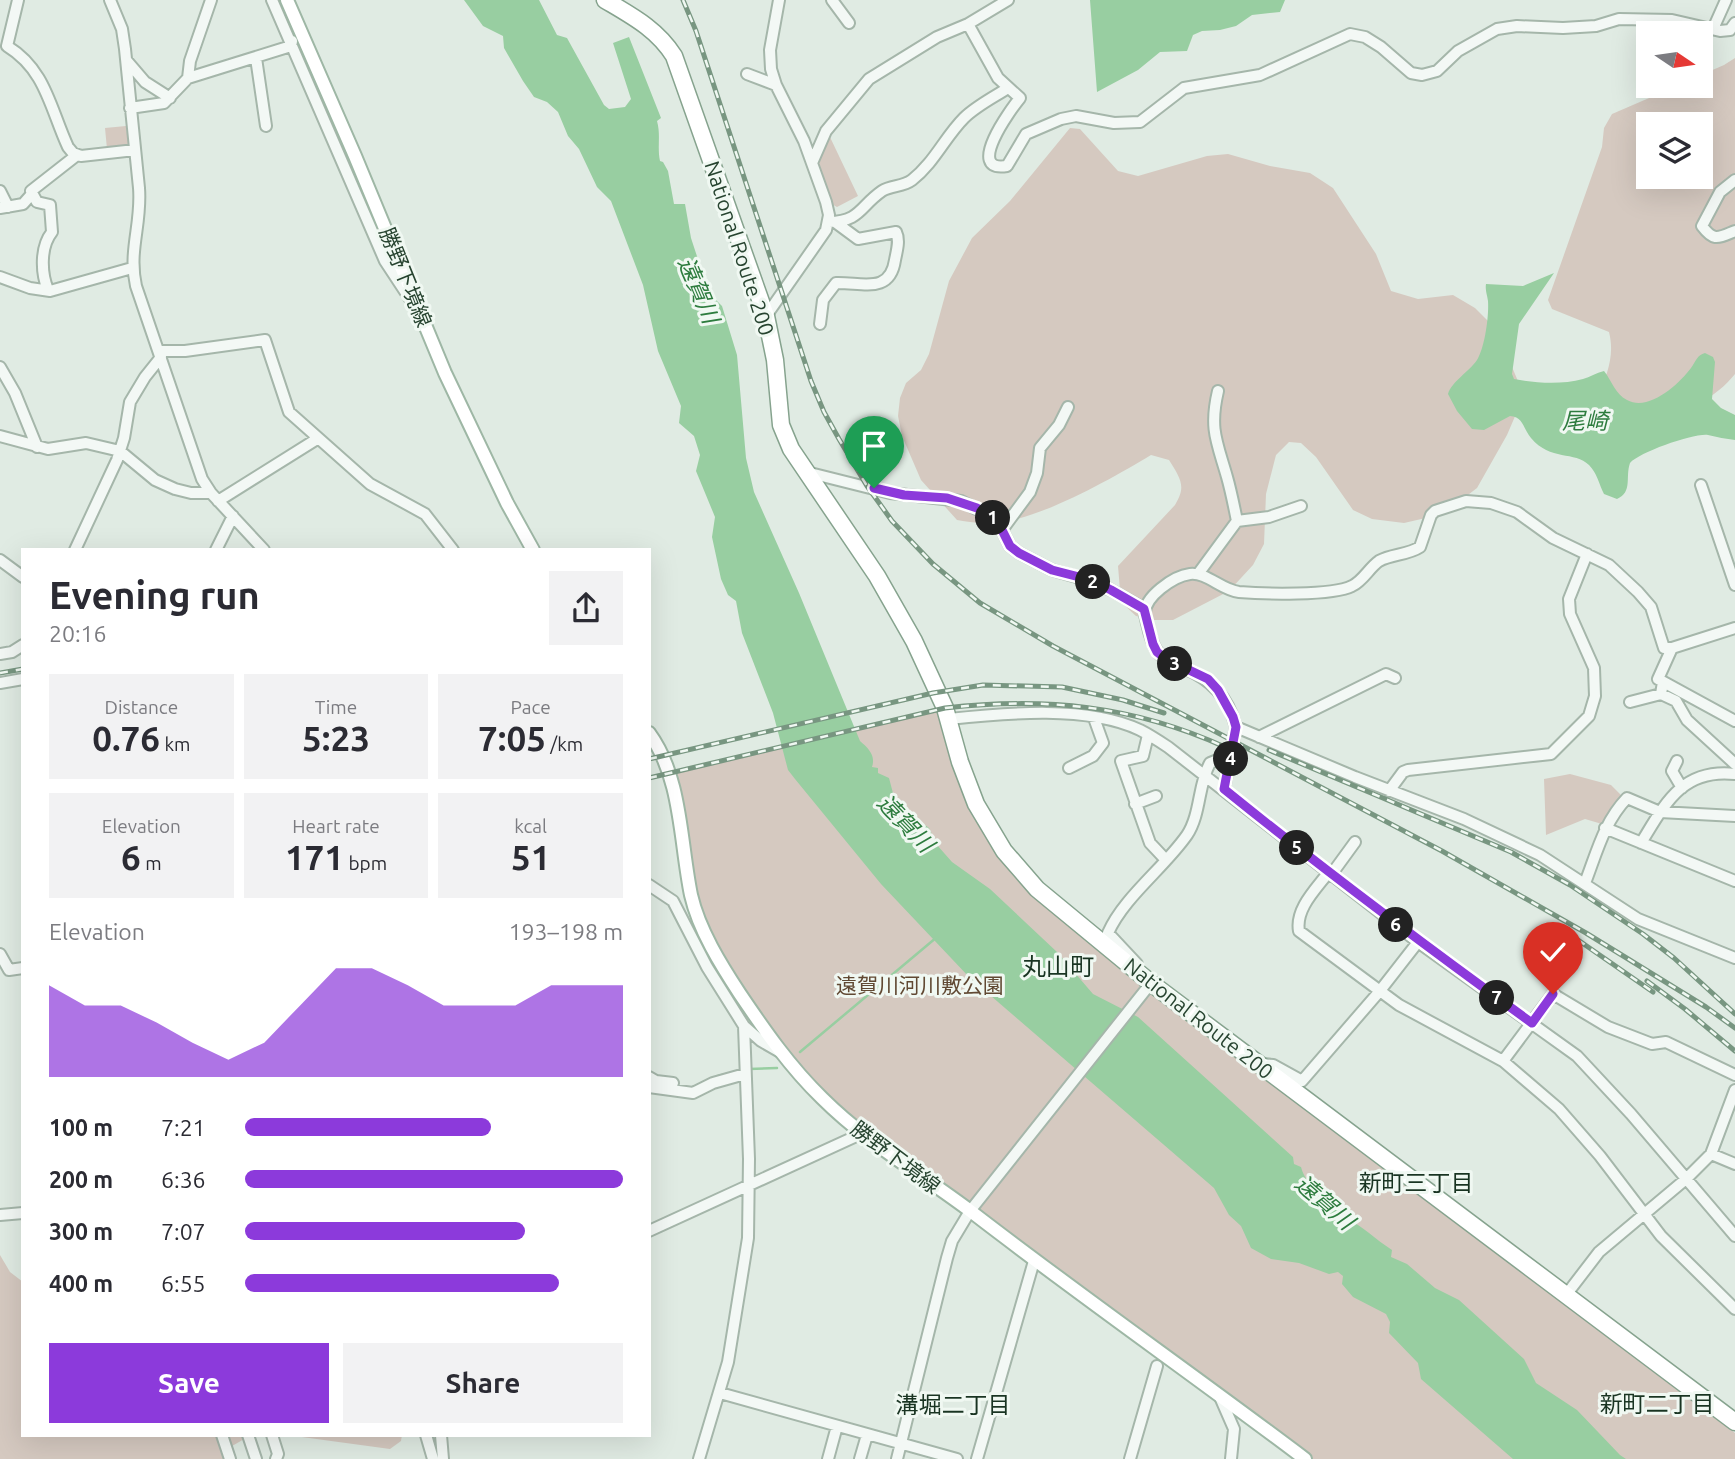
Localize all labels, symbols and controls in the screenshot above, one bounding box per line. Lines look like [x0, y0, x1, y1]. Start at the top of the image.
north arrow [1636, 21, 1713, 98]
map controls [1636, 21, 1713, 189]
button: layers [1636, 112, 1713, 189]
street label: National Route 200 [700, 158, 780, 338]
street label: 勝野下境線 [375, 224, 437, 330]
water label: 遠賀川 [674, 253, 725, 329]
water label: 尾崎 [1562, 408, 1611, 433]
pin [844, 416, 904, 488]
icon: arrive [855, 427, 893, 465]
pin: 1 [976, 500, 1010, 536]
text: 1 [987, 506, 998, 528]
pin: 2 [1076, 564, 1110, 600]
text: 2 [1087, 570, 1098, 592]
button: share [549, 571, 623, 645]
text: Evening run [49, 574, 260, 616]
text: 20:16 [49, 621, 107, 646]
pin: 3 [1158, 646, 1192, 682]
text: 3 [1169, 652, 1180, 674]
text: Distance [105, 696, 178, 718]
text: Time [315, 696, 357, 718]
text: Pace [511, 696, 551, 718]
text: 0.76 [92, 718, 160, 758]
text: 5:23 [302, 718, 370, 758]
text: 7:05 [478, 718, 546, 758]
text: km [160, 733, 190, 755]
text: /km [546, 733, 583, 755]
pin: 4 [1214, 742, 1248, 776]
text: 4 [1225, 747, 1236, 769]
water label: 遠賀川 [873, 789, 941, 859]
text: Elevation [102, 815, 181, 837]
text: Heart rate [292, 815, 380, 837]
text: kcal [514, 815, 547, 837]
pin: 5 [1280, 830, 1314, 866]
text: 5 [1291, 836, 1302, 858]
text: 6 [121, 837, 141, 877]
text: 171 [285, 837, 344, 877]
text: 51 [511, 837, 550, 877]
text: m [141, 852, 162, 874]
text: bpm [344, 852, 387, 874]
pin: 6 [1378, 908, 1414, 942]
text: 6 [1390, 913, 1401, 935]
text: Elevation [49, 919, 145, 944]
text: 193–198 m [509, 919, 623, 944]
pin [1523, 922, 1583, 994]
icon: check [1534, 933, 1572, 971]
district label: 丸山町 [1022, 953, 1094, 980]
street label: National Route 200 [1120, 953, 1278, 1083]
park label: 遠賀川河川敷公園 [836, 973, 1004, 997]
pin: 7 [1480, 981, 1514, 1016]
text: 7 [1491, 986, 1502, 1008]
text: 100 m [49, 1115, 113, 1140]
text: 7:21 [161, 1115, 206, 1140]
street label: 勝野下境線 [847, 1116, 945, 1198]
text: 200 m [49, 1167, 113, 1192]
text: 6:36 [161, 1167, 206, 1192]
water label: 遠賀川 [1291, 1170, 1362, 1236]
district label: 新町三丁目 [1359, 1170, 1474, 1195]
text: 300 m [49, 1219, 113, 1244]
text: 7:07 [161, 1219, 206, 1244]
text: 400 m [49, 1271, 113, 1296]
text: 6:55 [161, 1271, 206, 1296]
button: Save [49, 1343, 329, 1423]
button: Share [343, 1343, 623, 1423]
district label: 新町二丁目 [1600, 1391, 1715, 1416]
district label: 溝堀二丁目 [896, 1392, 1011, 1417]

